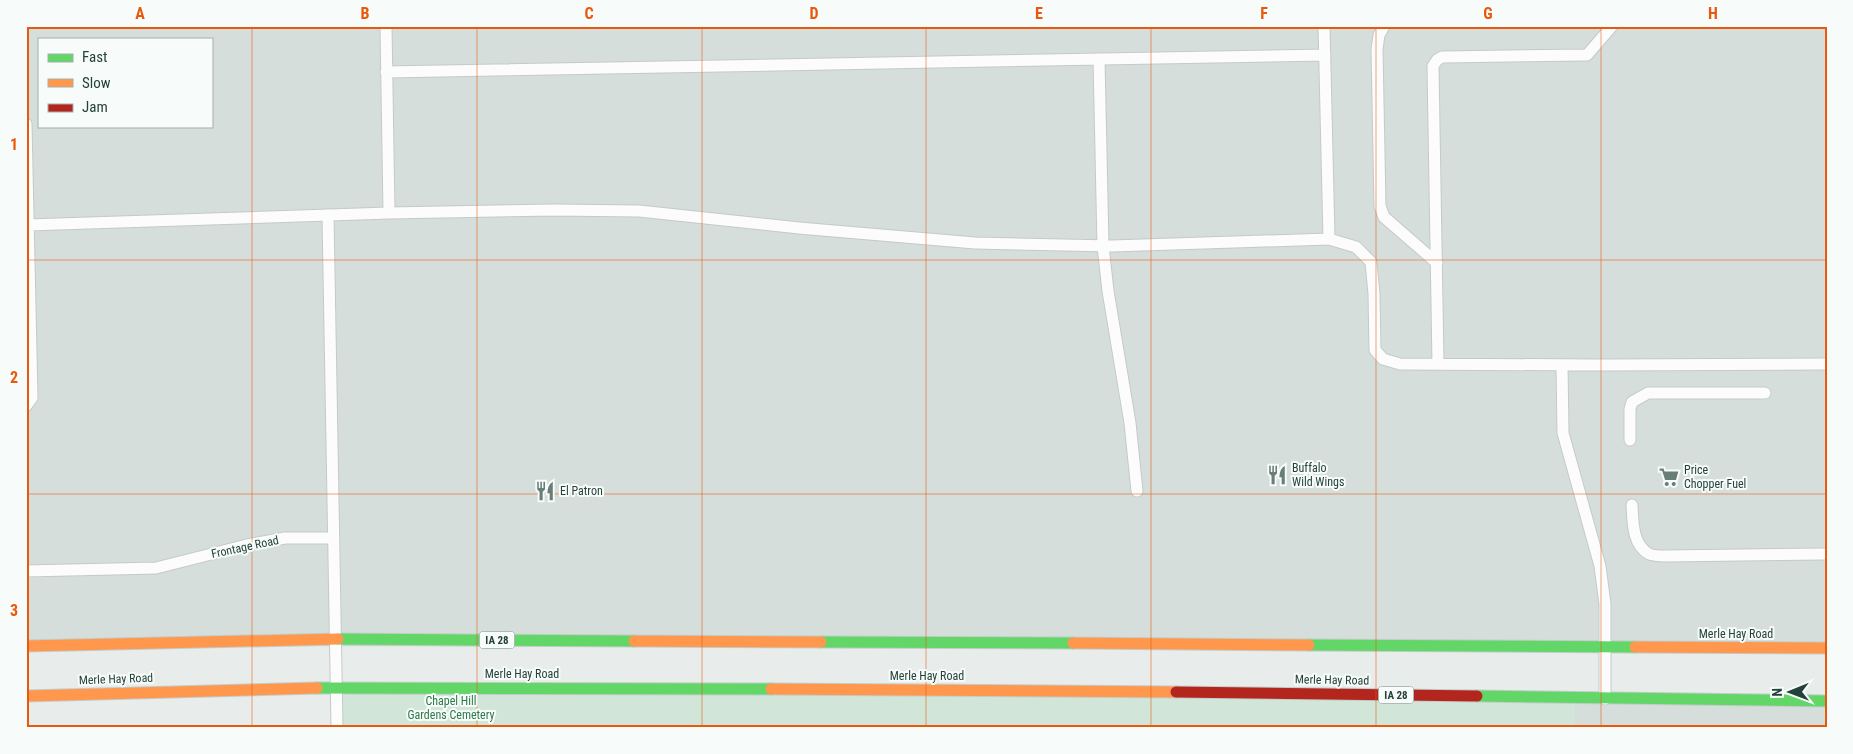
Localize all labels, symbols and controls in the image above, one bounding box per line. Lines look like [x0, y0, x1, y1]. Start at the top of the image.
text: A [135, 4, 145, 23]
text: B [361, 4, 370, 23]
text: C [584, 4, 594, 23]
text: D [809, 4, 819, 23]
text: E [1035, 4, 1043, 23]
text: F [1260, 4, 1268, 23]
text: G [1483, 4, 1493, 23]
text: H [1708, 4, 1718, 23]
legend [38, 38, 212, 128]
text: Fast [82, 48, 107, 66]
text: Slow [82, 74, 111, 92]
text: Jam [82, 98, 108, 116]
text: 1 [10, 135, 18, 154]
text: 2 [10, 368, 18, 387]
place label: Buffalo Wild Wings [1292, 461, 1344, 489]
place label: Price Chopper Fuel [1684, 463, 1746, 491]
restaurant icon: Buffalo Wild Wings [1266, 464, 1288, 486]
supermarket icon: Price Chopper Fuel [1658, 466, 1680, 488]
restaurant icon: El Patron [534, 480, 556, 502]
place label: El Patron [560, 484, 603, 498]
street label: Frontage Road [210, 533, 280, 561]
text: 3 [10, 601, 18, 620]
street label: Merle Hay Road [1699, 627, 1773, 641]
road number: IA 28 [480, 632, 514, 648]
north arrow [1766, 666, 1816, 716]
street label: Merle Hay Road [485, 667, 559, 681]
street label: Merle Hay Road [890, 669, 964, 683]
street label: Merle Hay Road [79, 671, 153, 687]
street label: Merle Hay Road [1295, 672, 1369, 688]
road number: IA 28 [1378, 686, 1414, 704]
text: N [1769, 688, 1785, 697]
park label: Chapel Hill Gardens Cemetery [407, 694, 495, 722]

